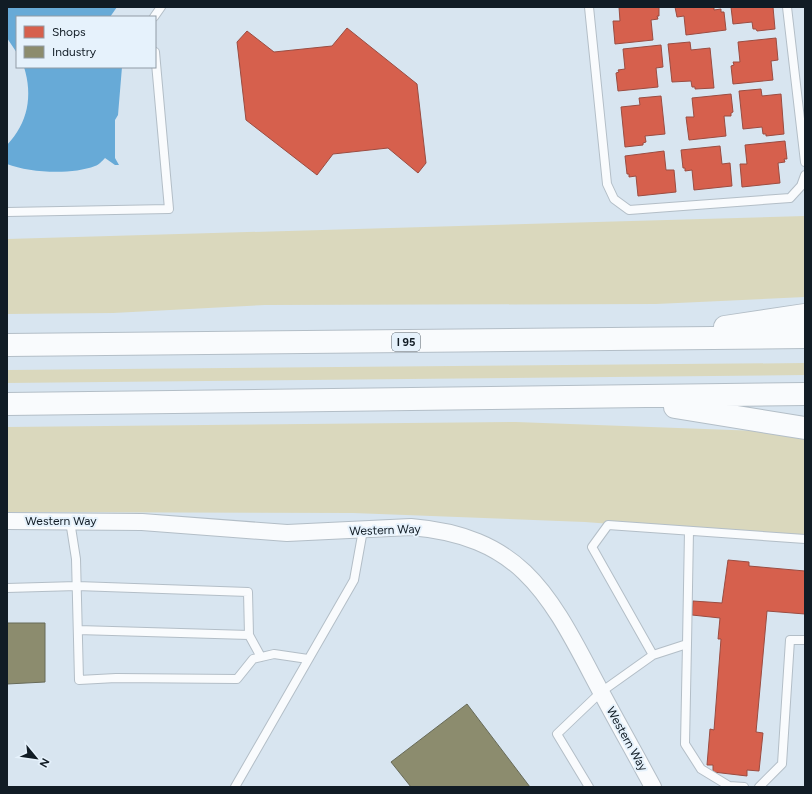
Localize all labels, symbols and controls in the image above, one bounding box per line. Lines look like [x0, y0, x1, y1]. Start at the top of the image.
legend [16, 16, 156, 68]
text: Shops [52, 25, 86, 39]
text: Industry [52, 45, 97, 59]
road number: I 95 [392, 333, 420, 351]
street label: Western Way [25, 514, 97, 528]
street label: Western Way [349, 522, 422, 538]
street label: Western Way [604, 704, 651, 774]
north arrow [16, 738, 56, 778]
text: N [37, 756, 52, 769]

